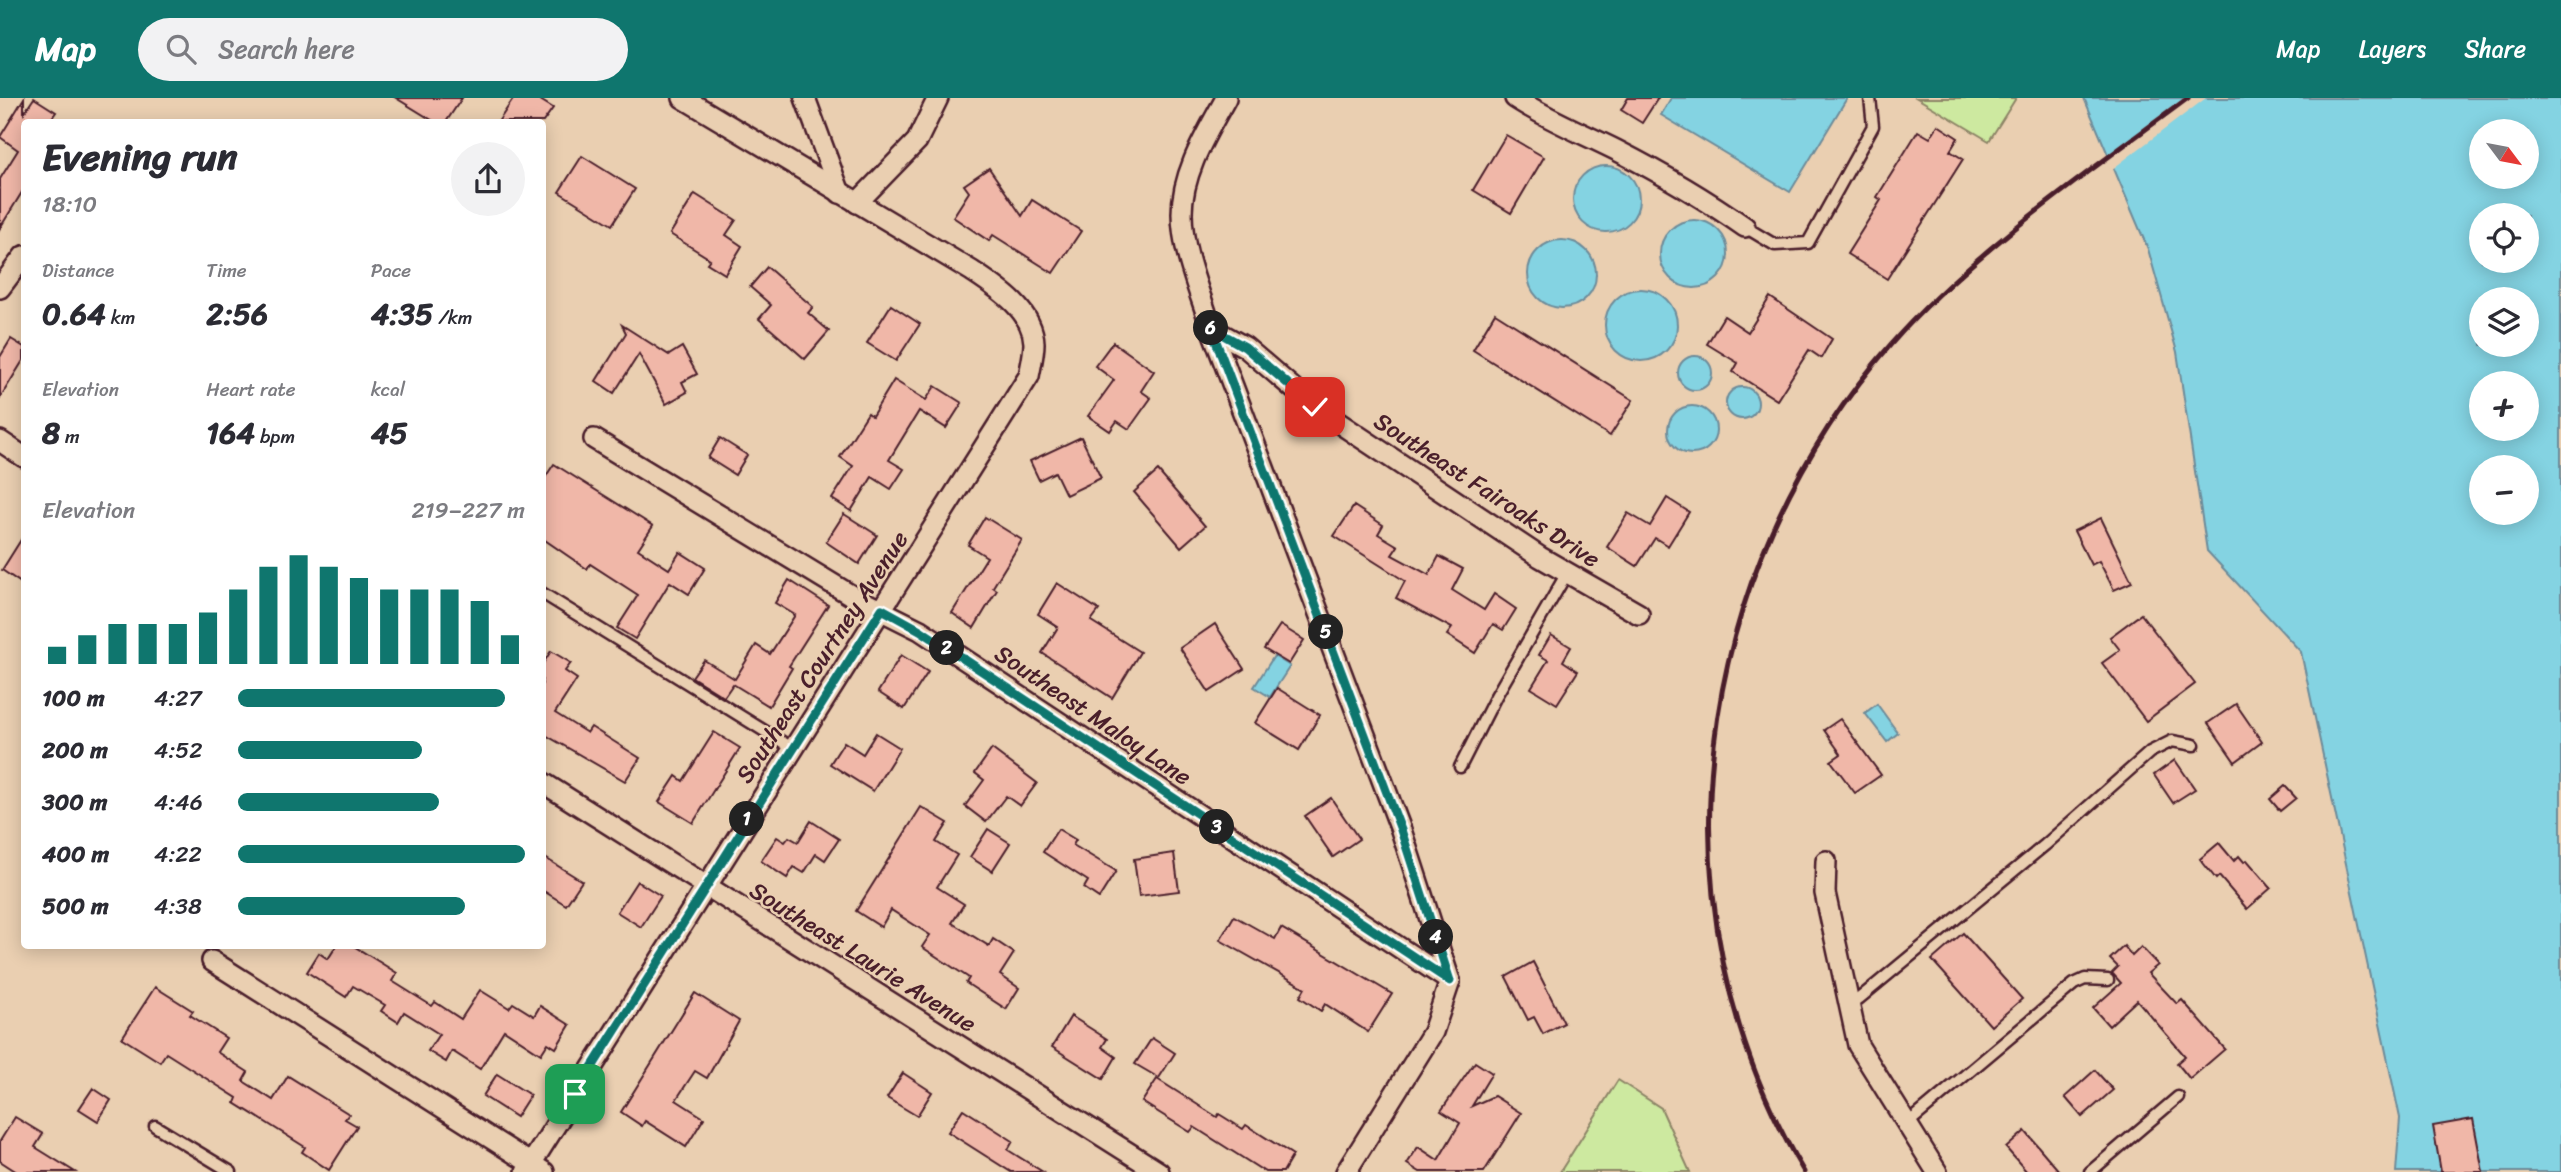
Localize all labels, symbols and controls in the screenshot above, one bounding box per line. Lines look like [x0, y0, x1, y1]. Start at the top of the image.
search box [138, 18, 628, 81]
text: Map [35, 20, 96, 78]
text: Search here [218, 26, 355, 72]
text: Map [2276, 28, 2321, 70]
text: Layers [2359, 28, 2426, 70]
text: Share [2464, 28, 2526, 70]
icon: search [162, 30, 200, 68]
north arrow [2469, 119, 2539, 189]
map controls [2469, 119, 2539, 525]
text: Evening run [42, 124, 238, 191]
button: share [451, 142, 525, 216]
text: 18:10 [42, 184, 97, 225]
button: locate [2469, 203, 2539, 273]
text: Distance [42, 254, 114, 287]
text: Time [206, 254, 247, 287]
text: Pace [371, 254, 411, 287]
text: 0.64 [42, 287, 106, 341]
text: 2:56 [206, 287, 268, 341]
text: 4:35 [371, 287, 433, 341]
button: layers [2469, 287, 2539, 357]
text: km [106, 301, 135, 334]
text: /km [433, 301, 472, 334]
pin: 6 [1194, 310, 1228, 345]
text: 6 [1205, 311, 1216, 344]
button: + [2469, 371, 2539, 441]
text: Elevation [42, 373, 119, 406]
text: Heart rate [206, 373, 296, 406]
text: kcal [371, 373, 405, 406]
pin [1285, 377, 1345, 437]
icon: check [1296, 388, 1334, 426]
street label: Southeast Fairoaks Drive [1365, 401, 1609, 579]
text: 8 [42, 406, 60, 460]
text: 164 [206, 406, 255, 460]
text: 45 [371, 406, 408, 460]
text: m [60, 420, 80, 453]
text: bpm [255, 420, 295, 453]
button: − [2469, 455, 2539, 525]
text: Elevation [42, 490, 135, 531]
text: 219–227 m [411, 490, 525, 531]
street label: Southeast Courtney Avenue [724, 522, 920, 792]
pin: 5 [1308, 614, 1344, 650]
text: 5 [1320, 615, 1331, 648]
pin: 2 [930, 630, 964, 666]
text: 2 [941, 631, 952, 664]
street label: Southeast Maloy Lane [986, 633, 1200, 797]
text: 100 m [42, 678, 105, 719]
text: 4:27 [154, 678, 202, 719]
text: 200 m [42, 730, 108, 771]
text: 4:52 [154, 730, 203, 771]
text: 300 m [42, 782, 107, 823]
text: 4:46 [154, 782, 203, 823]
pin: 1 [730, 802, 764, 836]
text: 1 [742, 802, 751, 835]
pin: 3 [1200, 810, 1234, 844]
text: 3 [1211, 810, 1222, 843]
text: 400 m [42, 834, 109, 875]
text: 4:22 [154, 834, 202, 875]
street label: Southeast Laurie Avenue [741, 870, 985, 1044]
text: 500 m [42, 886, 109, 927]
text: 4:38 [154, 886, 202, 927]
pin: 4 [1418, 920, 1454, 954]
text: 4 [1430, 920, 1441, 953]
pin [545, 1064, 605, 1124]
icon: arrive [556, 1075, 594, 1113]

